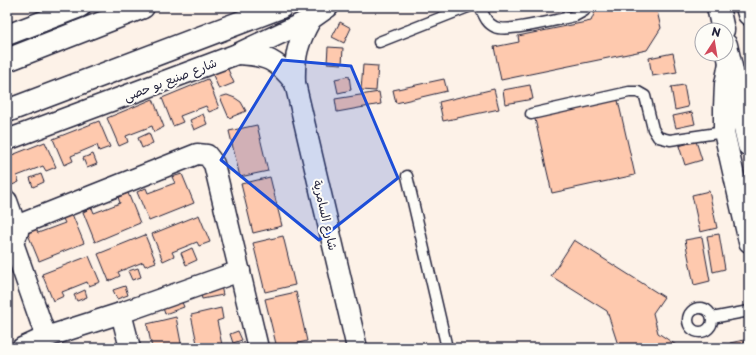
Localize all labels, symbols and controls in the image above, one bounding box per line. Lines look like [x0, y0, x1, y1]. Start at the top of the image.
north arrow [694, 22, 734, 62]
text: N [710, 23, 722, 41]
street label: شارع صنيع بو حصى [121, 53, 220, 106]
street label: شارع السامرية [308, 178, 343, 252]

